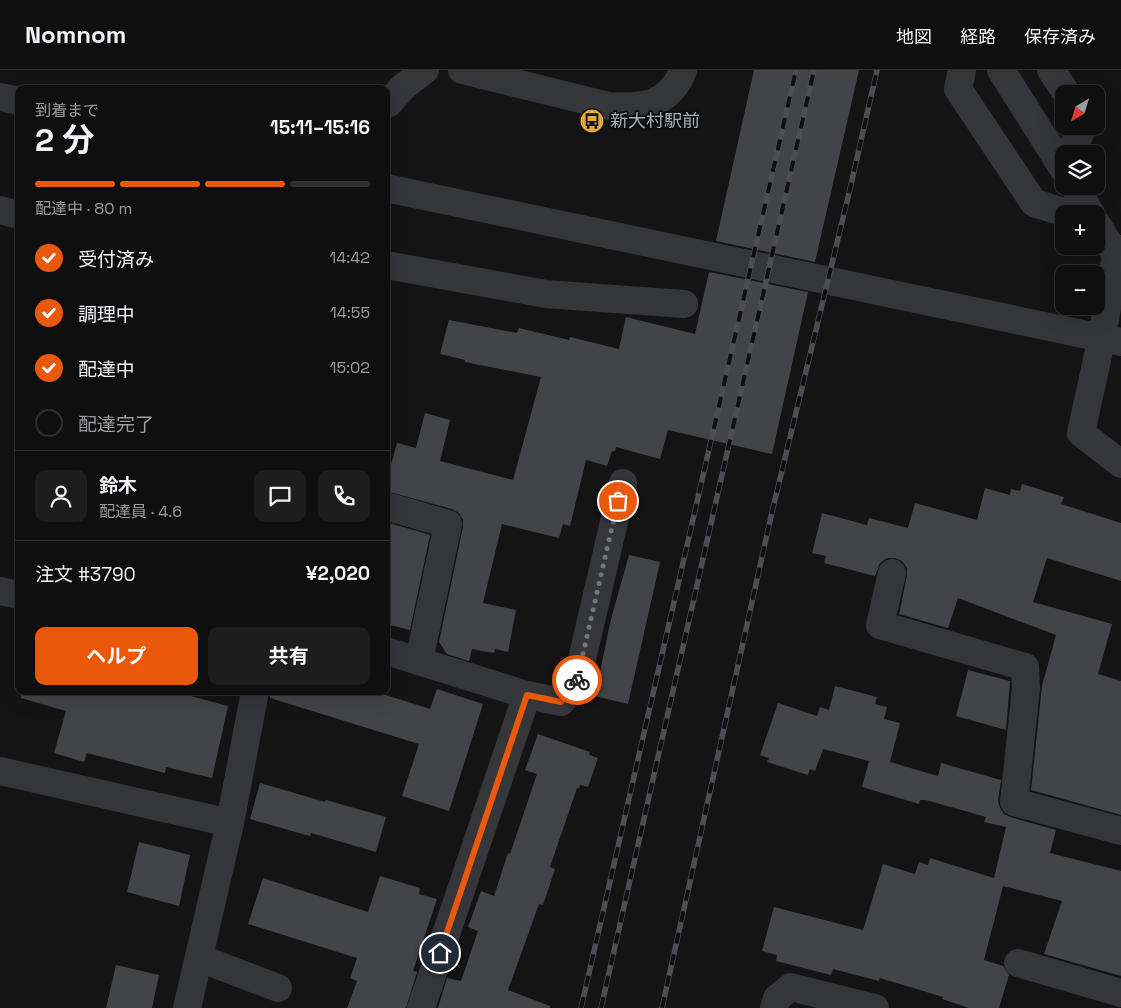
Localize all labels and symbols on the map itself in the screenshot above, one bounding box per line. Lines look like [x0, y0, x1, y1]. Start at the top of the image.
north arrow [1055, 85, 1105, 135]
bus stop icon: 新大村駅前 [579, 108, 605, 134]
place label: 新大村駅前 [610, 109, 700, 132]
pin [597, 480, 639, 522]
courier [552, 655, 602, 705]
pin [419, 932, 461, 974]

